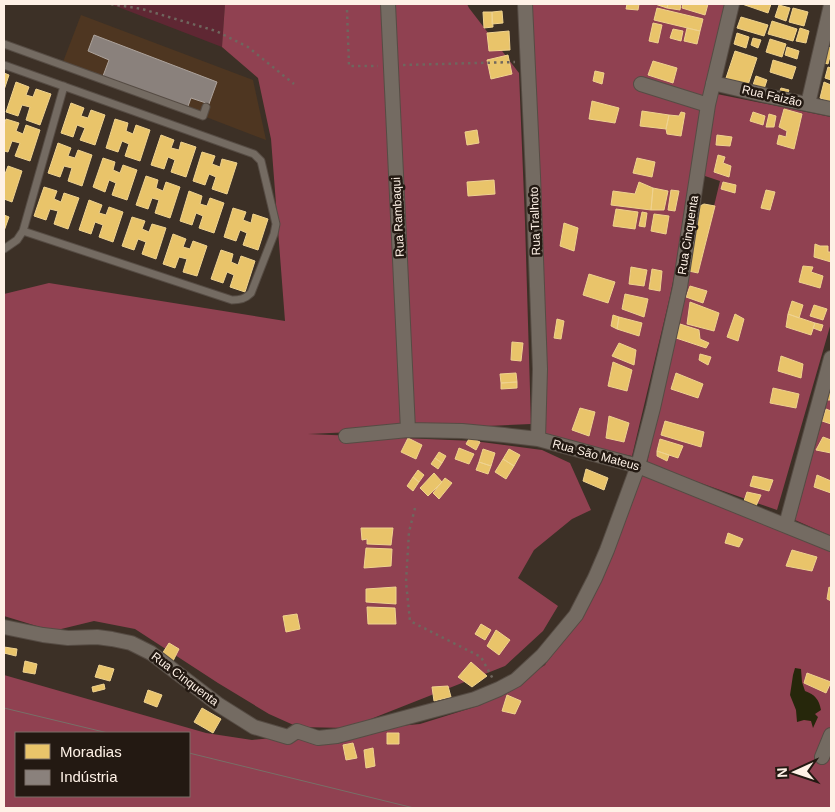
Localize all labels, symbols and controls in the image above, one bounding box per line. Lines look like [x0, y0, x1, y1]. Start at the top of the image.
street label: Rua Faizão [741, 82, 804, 110]
street label: Rua Rambaqui [389, 177, 407, 257]
street label: Rua Tralhoto [527, 186, 543, 256]
street label: Rua Cinquenta [675, 194, 701, 276]
street label: Rua São Mateus [551, 437, 641, 473]
street label: Rua Cinquenta [149, 649, 221, 709]
legend [15, 732, 190, 797]
text: Moradias [60, 743, 122, 760]
north arrow [770, 747, 820, 797]
text: N [774, 767, 790, 778]
text: Indústria [60, 768, 118, 785]

